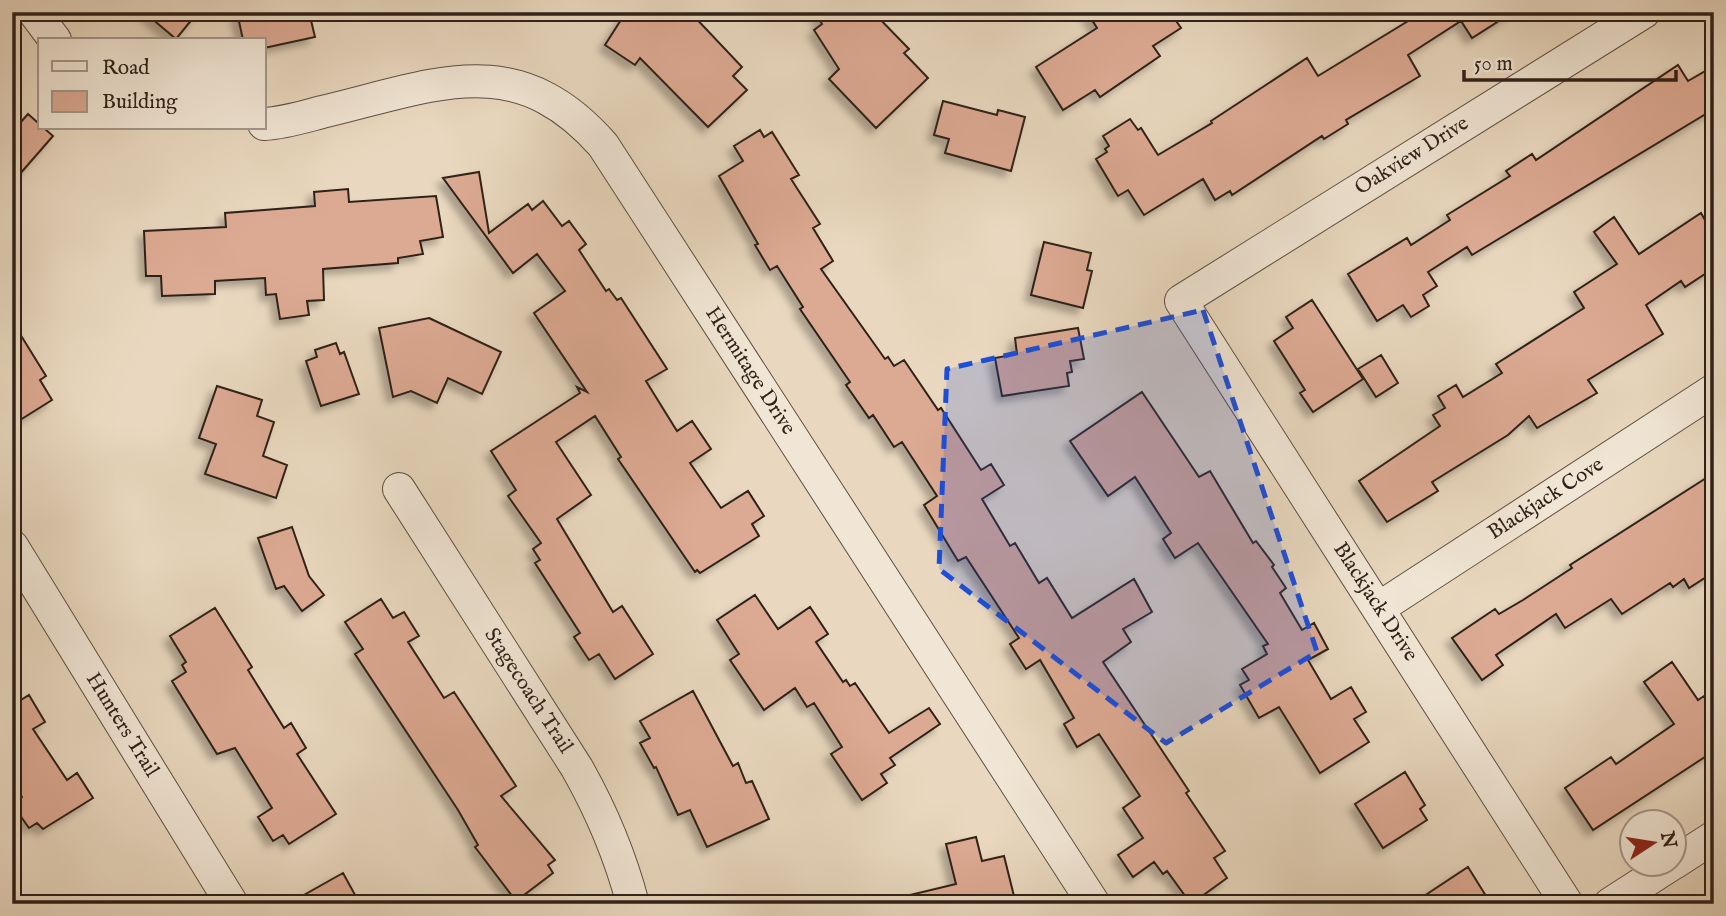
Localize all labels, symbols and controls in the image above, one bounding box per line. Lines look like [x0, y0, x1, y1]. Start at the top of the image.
legend [38, 38, 266, 130]
scale bar [1464, 38, 1675, 82]
text: 50 m [1474, 51, 1513, 78]
text: Road [102, 55, 150, 82]
text: Building [102, 89, 178, 116]
street label: Oakview Drive [1350, 110, 1474, 202]
street label: Hermitage Drive [698, 302, 802, 441]
street label: Blackjack Cove [1483, 451, 1609, 546]
street label: Blackjack Drive [1326, 537, 1424, 667]
street label: Stagecoach Trail [477, 623, 579, 759]
street label: Hunters Trail [79, 668, 165, 782]
north arrow [1618, 808, 1688, 878]
text: N [1654, 828, 1681, 851]

